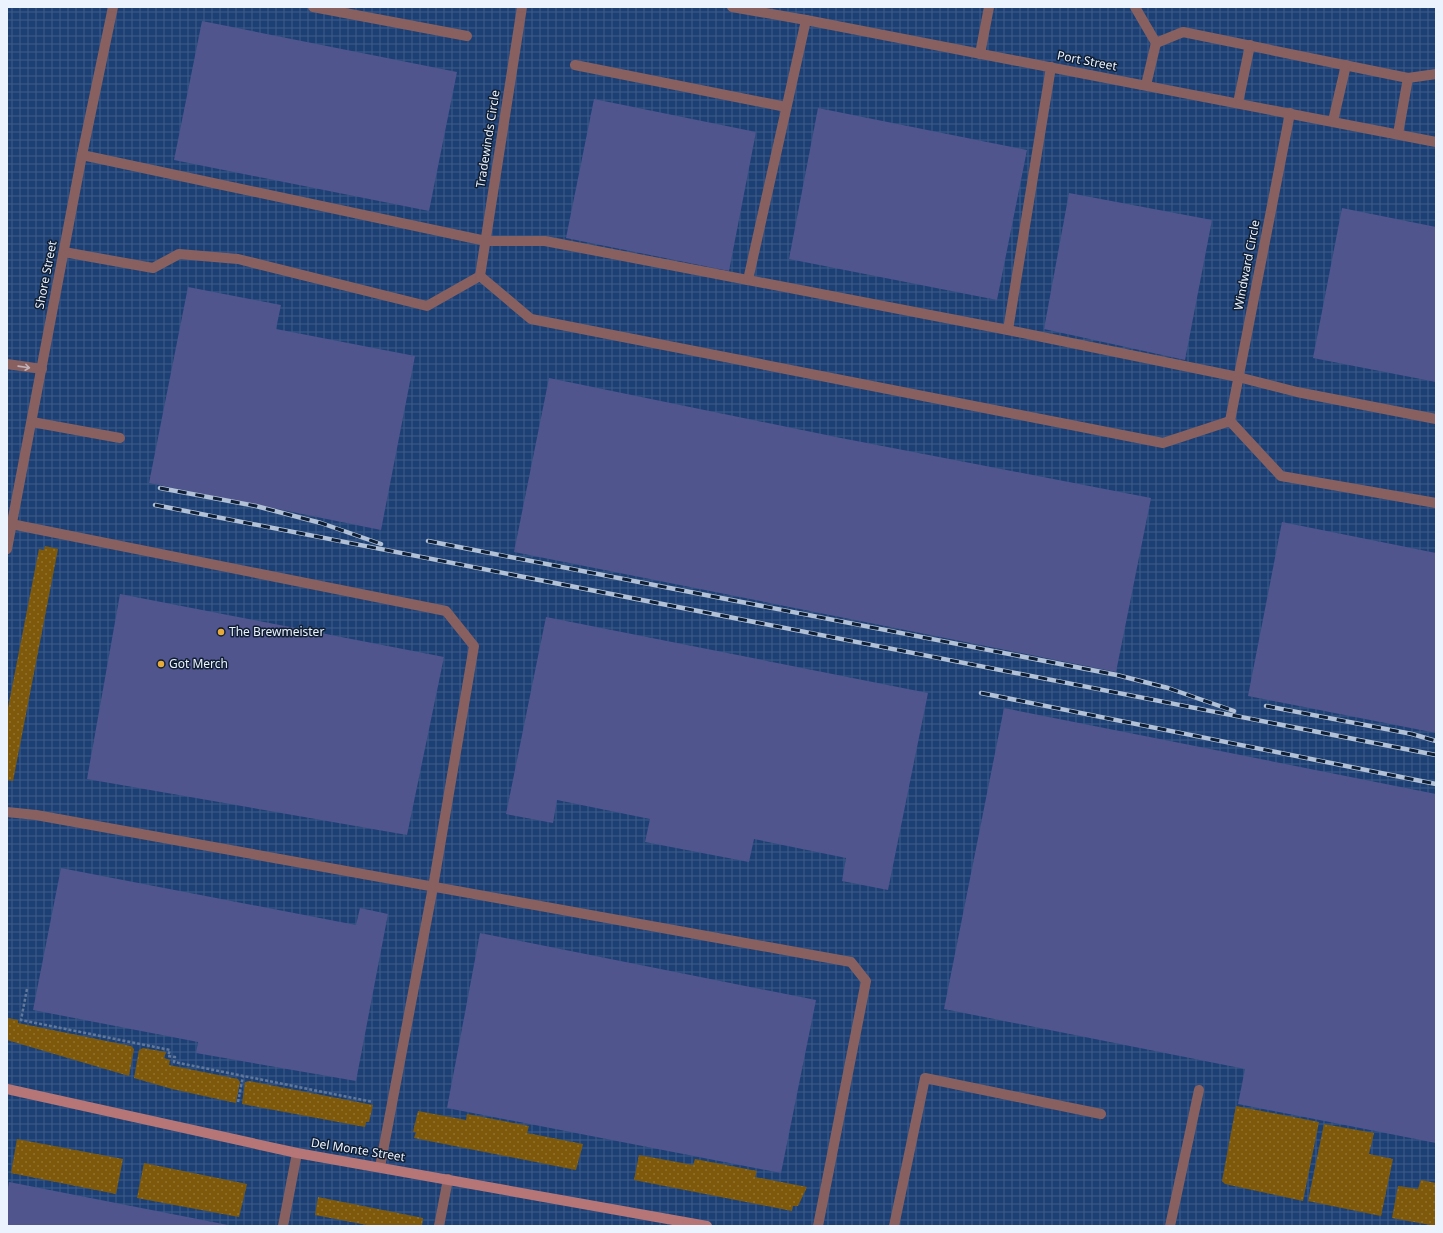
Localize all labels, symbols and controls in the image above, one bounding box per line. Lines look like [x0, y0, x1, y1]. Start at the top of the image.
street label: Port Street [1056, 46, 1119, 75]
street label: Tradewinds Circle [471, 89, 504, 189]
street label: Windward Circle [1229, 218, 1264, 311]
street label: Shore Street [31, 239, 61, 311]
one-way arrow [17, 363, 30, 371]
place label: The Brewmeister [229, 623, 324, 640]
marker: The Brewmeister [216, 627, 226, 637]
place label: Got Merch [169, 655, 228, 672]
marker: Got Merch [156, 659, 166, 669]
street label: Del Monte Street [310, 1134, 407, 1165]

